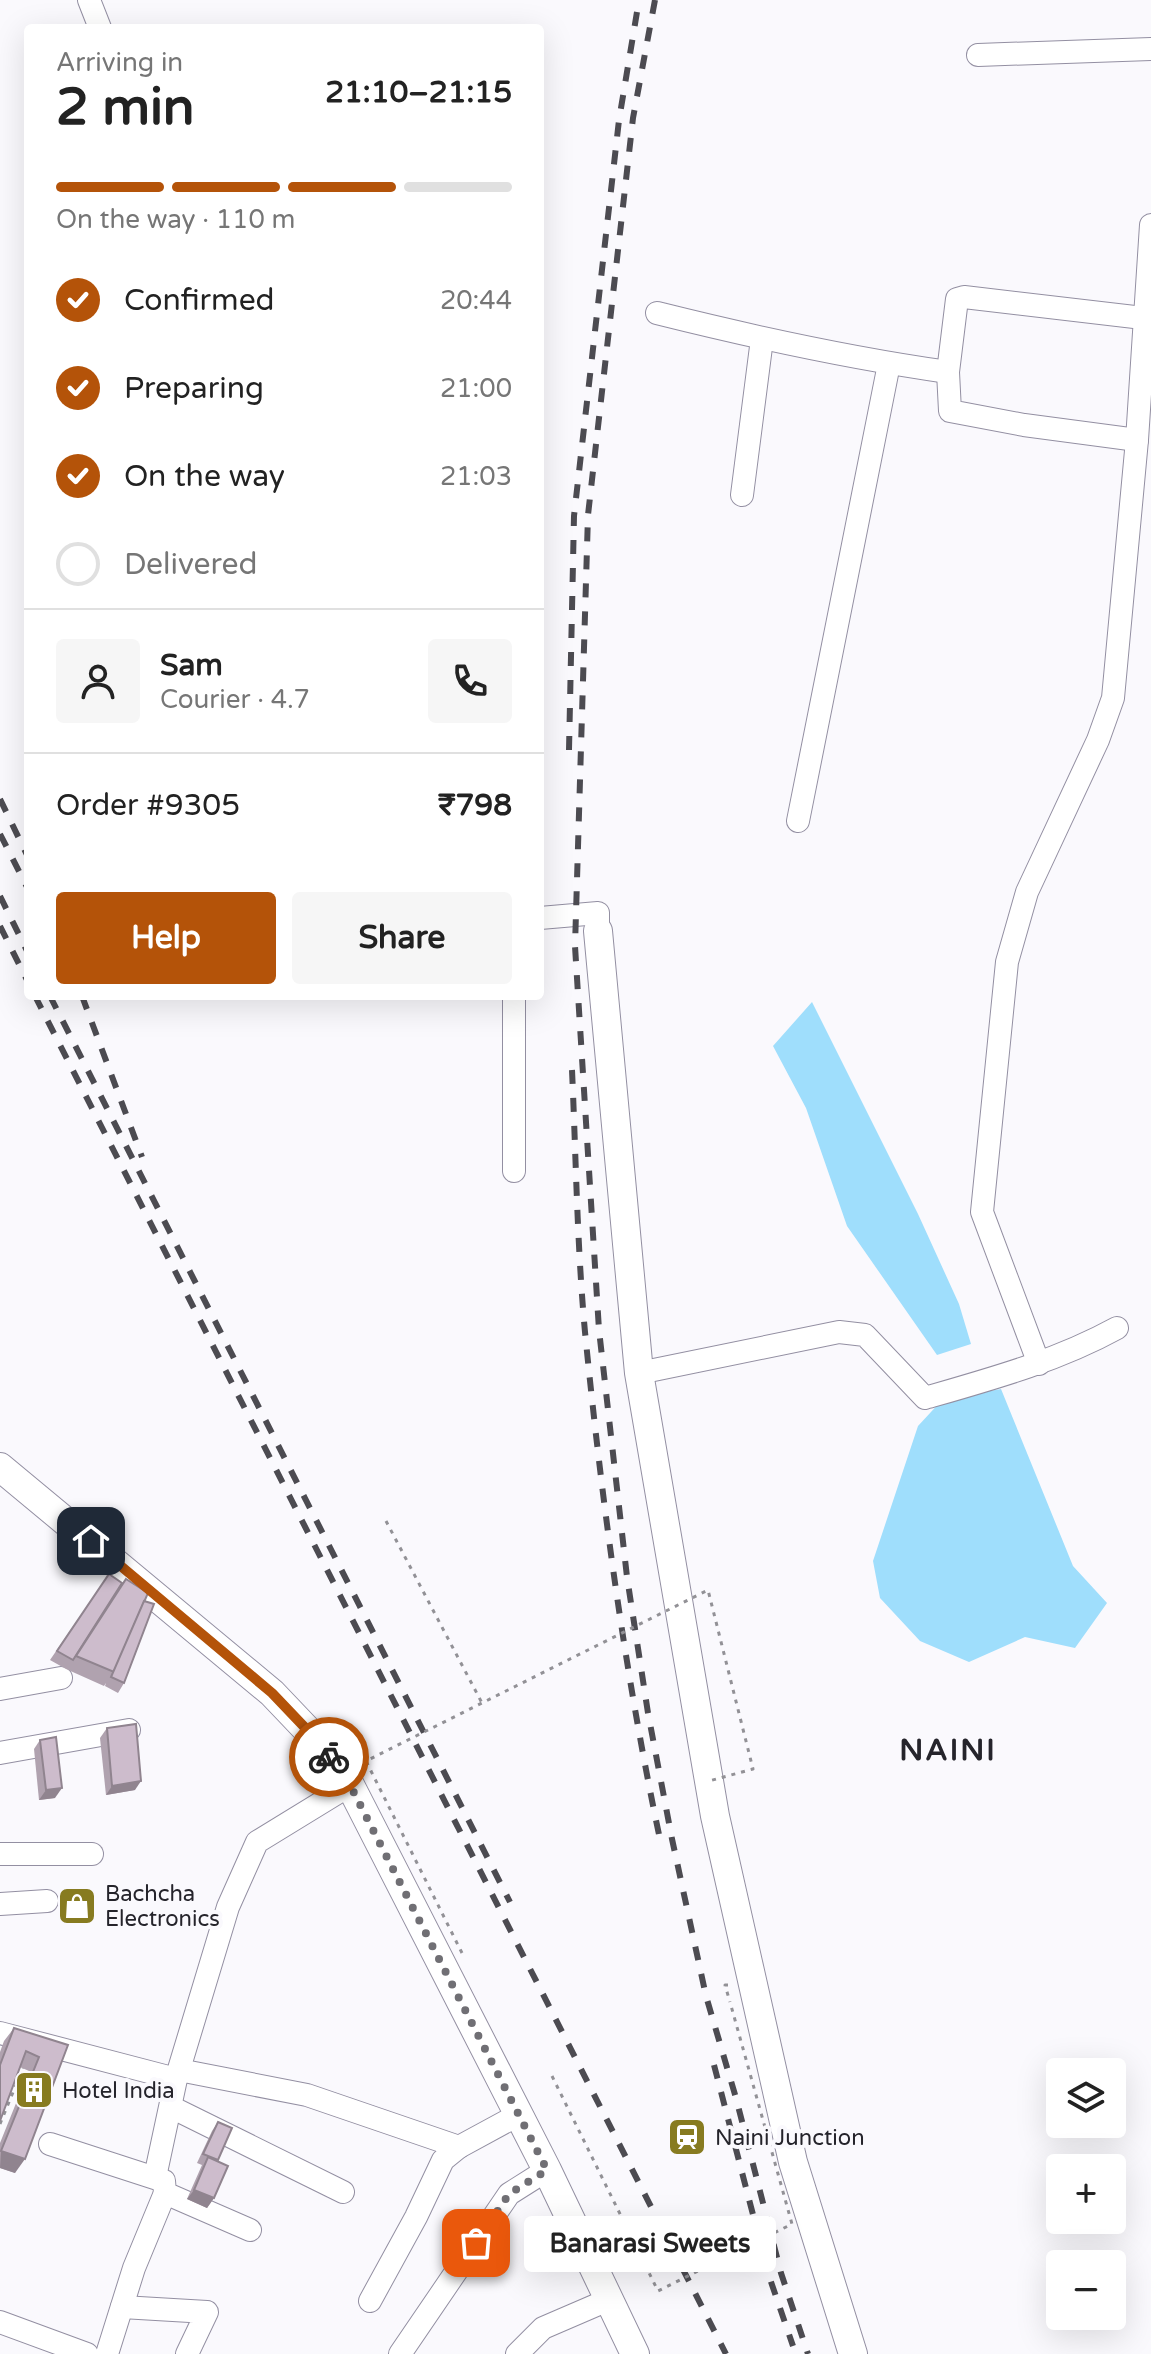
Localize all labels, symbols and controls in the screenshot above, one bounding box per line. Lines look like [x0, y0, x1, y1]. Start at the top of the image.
text: Arriving in [56, 47, 183, 78]
text: 21:10–21:15 [325, 74, 512, 111]
text: 2 min [56, 76, 195, 139]
text: On the way · 110 m [56, 204, 295, 235]
icon: check [56, 278, 100, 322]
text: Confirmed [124, 282, 275, 319]
text: 20:44 [440, 285, 512, 316]
icon: check [56, 366, 100, 410]
text: Preparing [124, 370, 264, 407]
text: 21:00 [440, 373, 512, 404]
icon: check [56, 454, 100, 498]
text: On the way [124, 458, 285, 495]
text: 21:03 [440, 461, 512, 492]
text: Delivered [124, 546, 258, 583]
button: person [56, 639, 140, 723]
button: phone [428, 639, 512, 723]
text: Sam [160, 647, 223, 684]
text: Courier · 4.7 [160, 684, 310, 715]
text: Order #9305 [56, 787, 240, 824]
text: ₹798 [438, 787, 512, 824]
button: Help [56, 892, 276, 984]
button: Share [292, 892, 512, 984]
pin [57, 1507, 125, 1575]
icon: home [69, 1519, 113, 1563]
courier [289, 1717, 369, 1797]
district label: NAINI [899, 1732, 997, 1769]
icon: bike [307, 1735, 351, 1779]
place label: Bachcha Electronics [105, 1881, 220, 1932]
shop icon: Bachcha Electronics [56, 1885, 98, 1927]
map controls [1046, 2058, 1126, 2330]
button: layers [1046, 2058, 1126, 2138]
building icon: Hotel India [13, 2069, 55, 2111]
place label: Hotel India [62, 2078, 175, 2104]
station icon: Naini Junction [666, 2116, 708, 2158]
place label: Naini Junction [715, 2125, 865, 2151]
button: + [1046, 2154, 1126, 2234]
pin [442, 2209, 510, 2277]
callout: Banarasi Sweets [524, 2215, 776, 2271]
icon: bag [454, 2221, 498, 2265]
text: Banarasi Sweets [550, 2228, 750, 2259]
button: − [1046, 2250, 1126, 2330]

